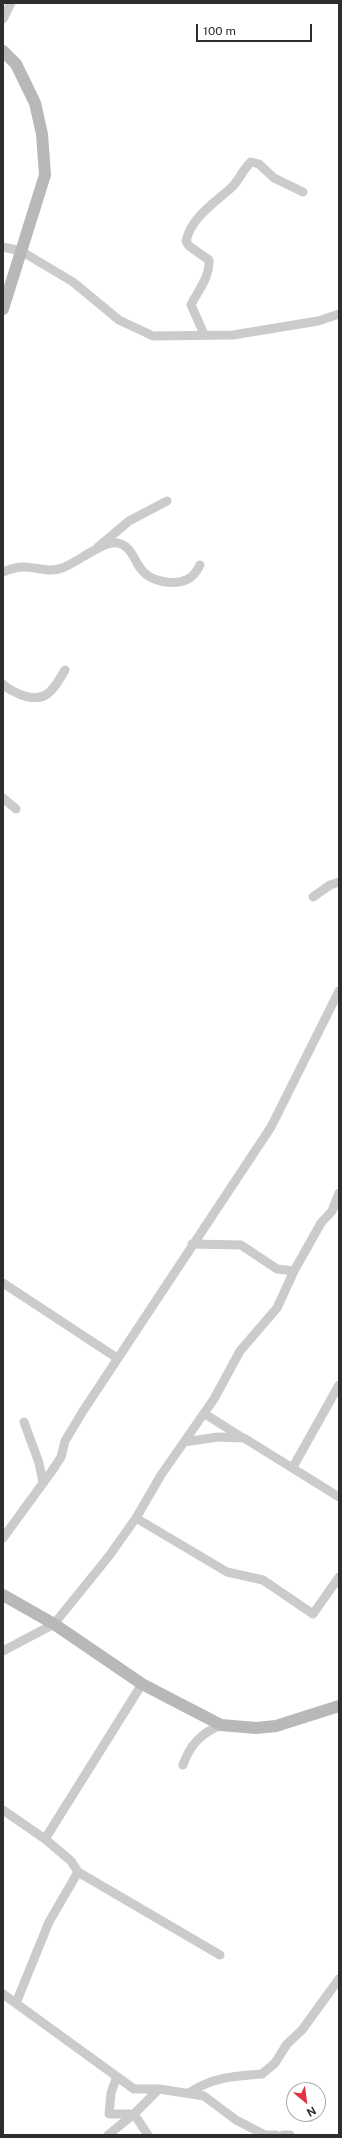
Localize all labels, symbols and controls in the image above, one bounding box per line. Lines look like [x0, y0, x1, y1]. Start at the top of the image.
scale bar [198, 16, 314, 42]
text: 100 m [203, 24, 236, 38]
north arrow [286, 2082, 326, 2122]
text: N [305, 2104, 318, 2119]

